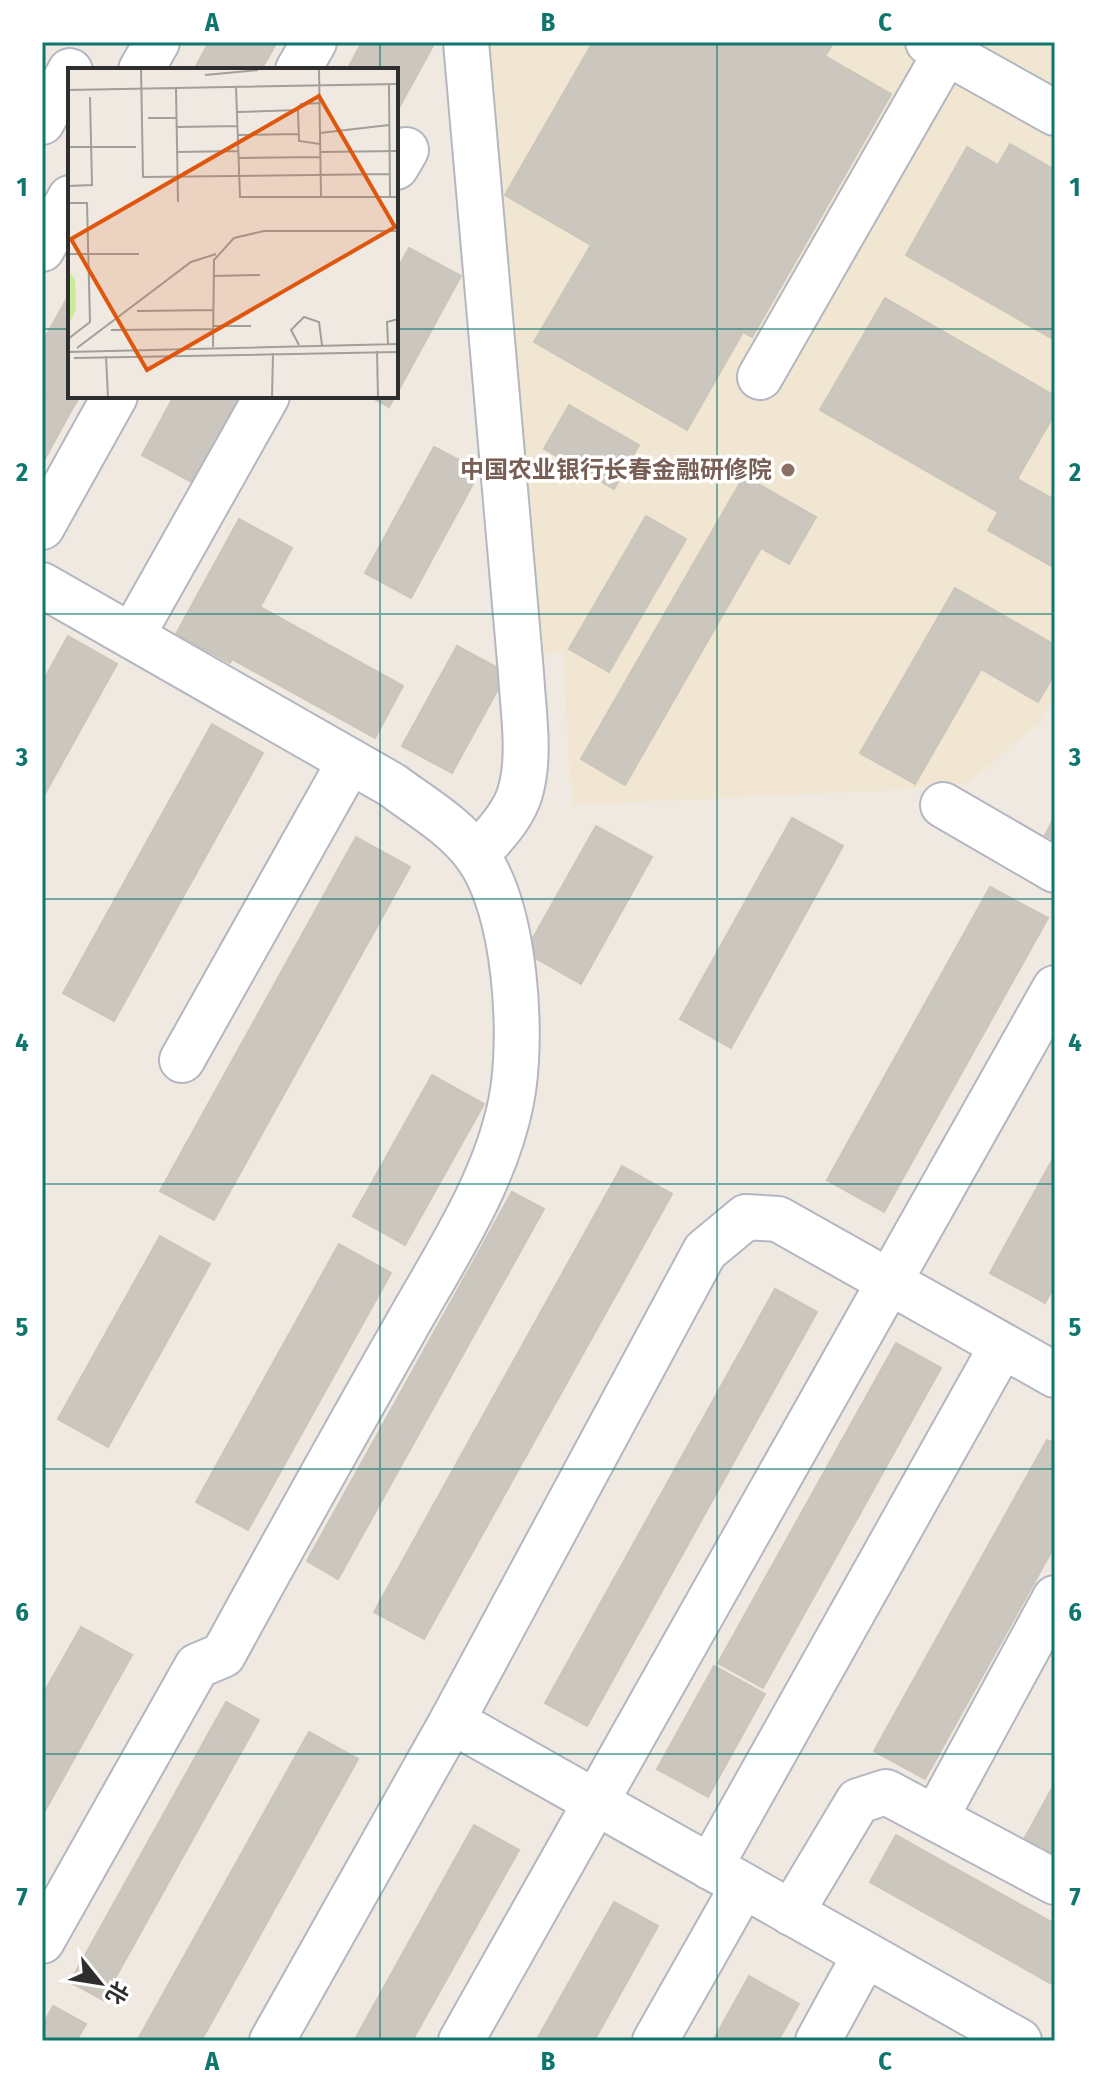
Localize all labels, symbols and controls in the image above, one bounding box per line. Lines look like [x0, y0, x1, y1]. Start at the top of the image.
text: A [204, 7, 220, 38]
text: B [541, 7, 556, 38]
text: C [878, 7, 892, 38]
inset map [68, 68, 398, 398]
text: 1 [17, 172, 28, 203]
text: 1 [1070, 172, 1081, 203]
place label: 中国农业银行长春金融研修院 [460, 456, 772, 484]
text: 2 [15, 457, 28, 488]
text: 2 [1068, 457, 1081, 488]
marker: 中国农业银行长春金融研修院 [779, 461, 797, 479]
text: 3 [15, 742, 28, 773]
text: 3 [1068, 742, 1081, 773]
text: 4 [15, 1027, 29, 1058]
text: 4 [1068, 1027, 1082, 1058]
text: 5 [16, 1312, 29, 1343]
text: 5 [1069, 1312, 1082, 1343]
text: 6 [15, 1597, 29, 1628]
text: 6 [1068, 1597, 1082, 1628]
text: 7 [16, 1882, 28, 1913]
text: 7 [1069, 1882, 1081, 1913]
north arrow [60, 1943, 140, 2023]
text: 北 [100, 1976, 134, 2009]
text: A [204, 2046, 220, 2077]
text: B [541, 2046, 556, 2077]
text: C [878, 2046, 892, 2077]

